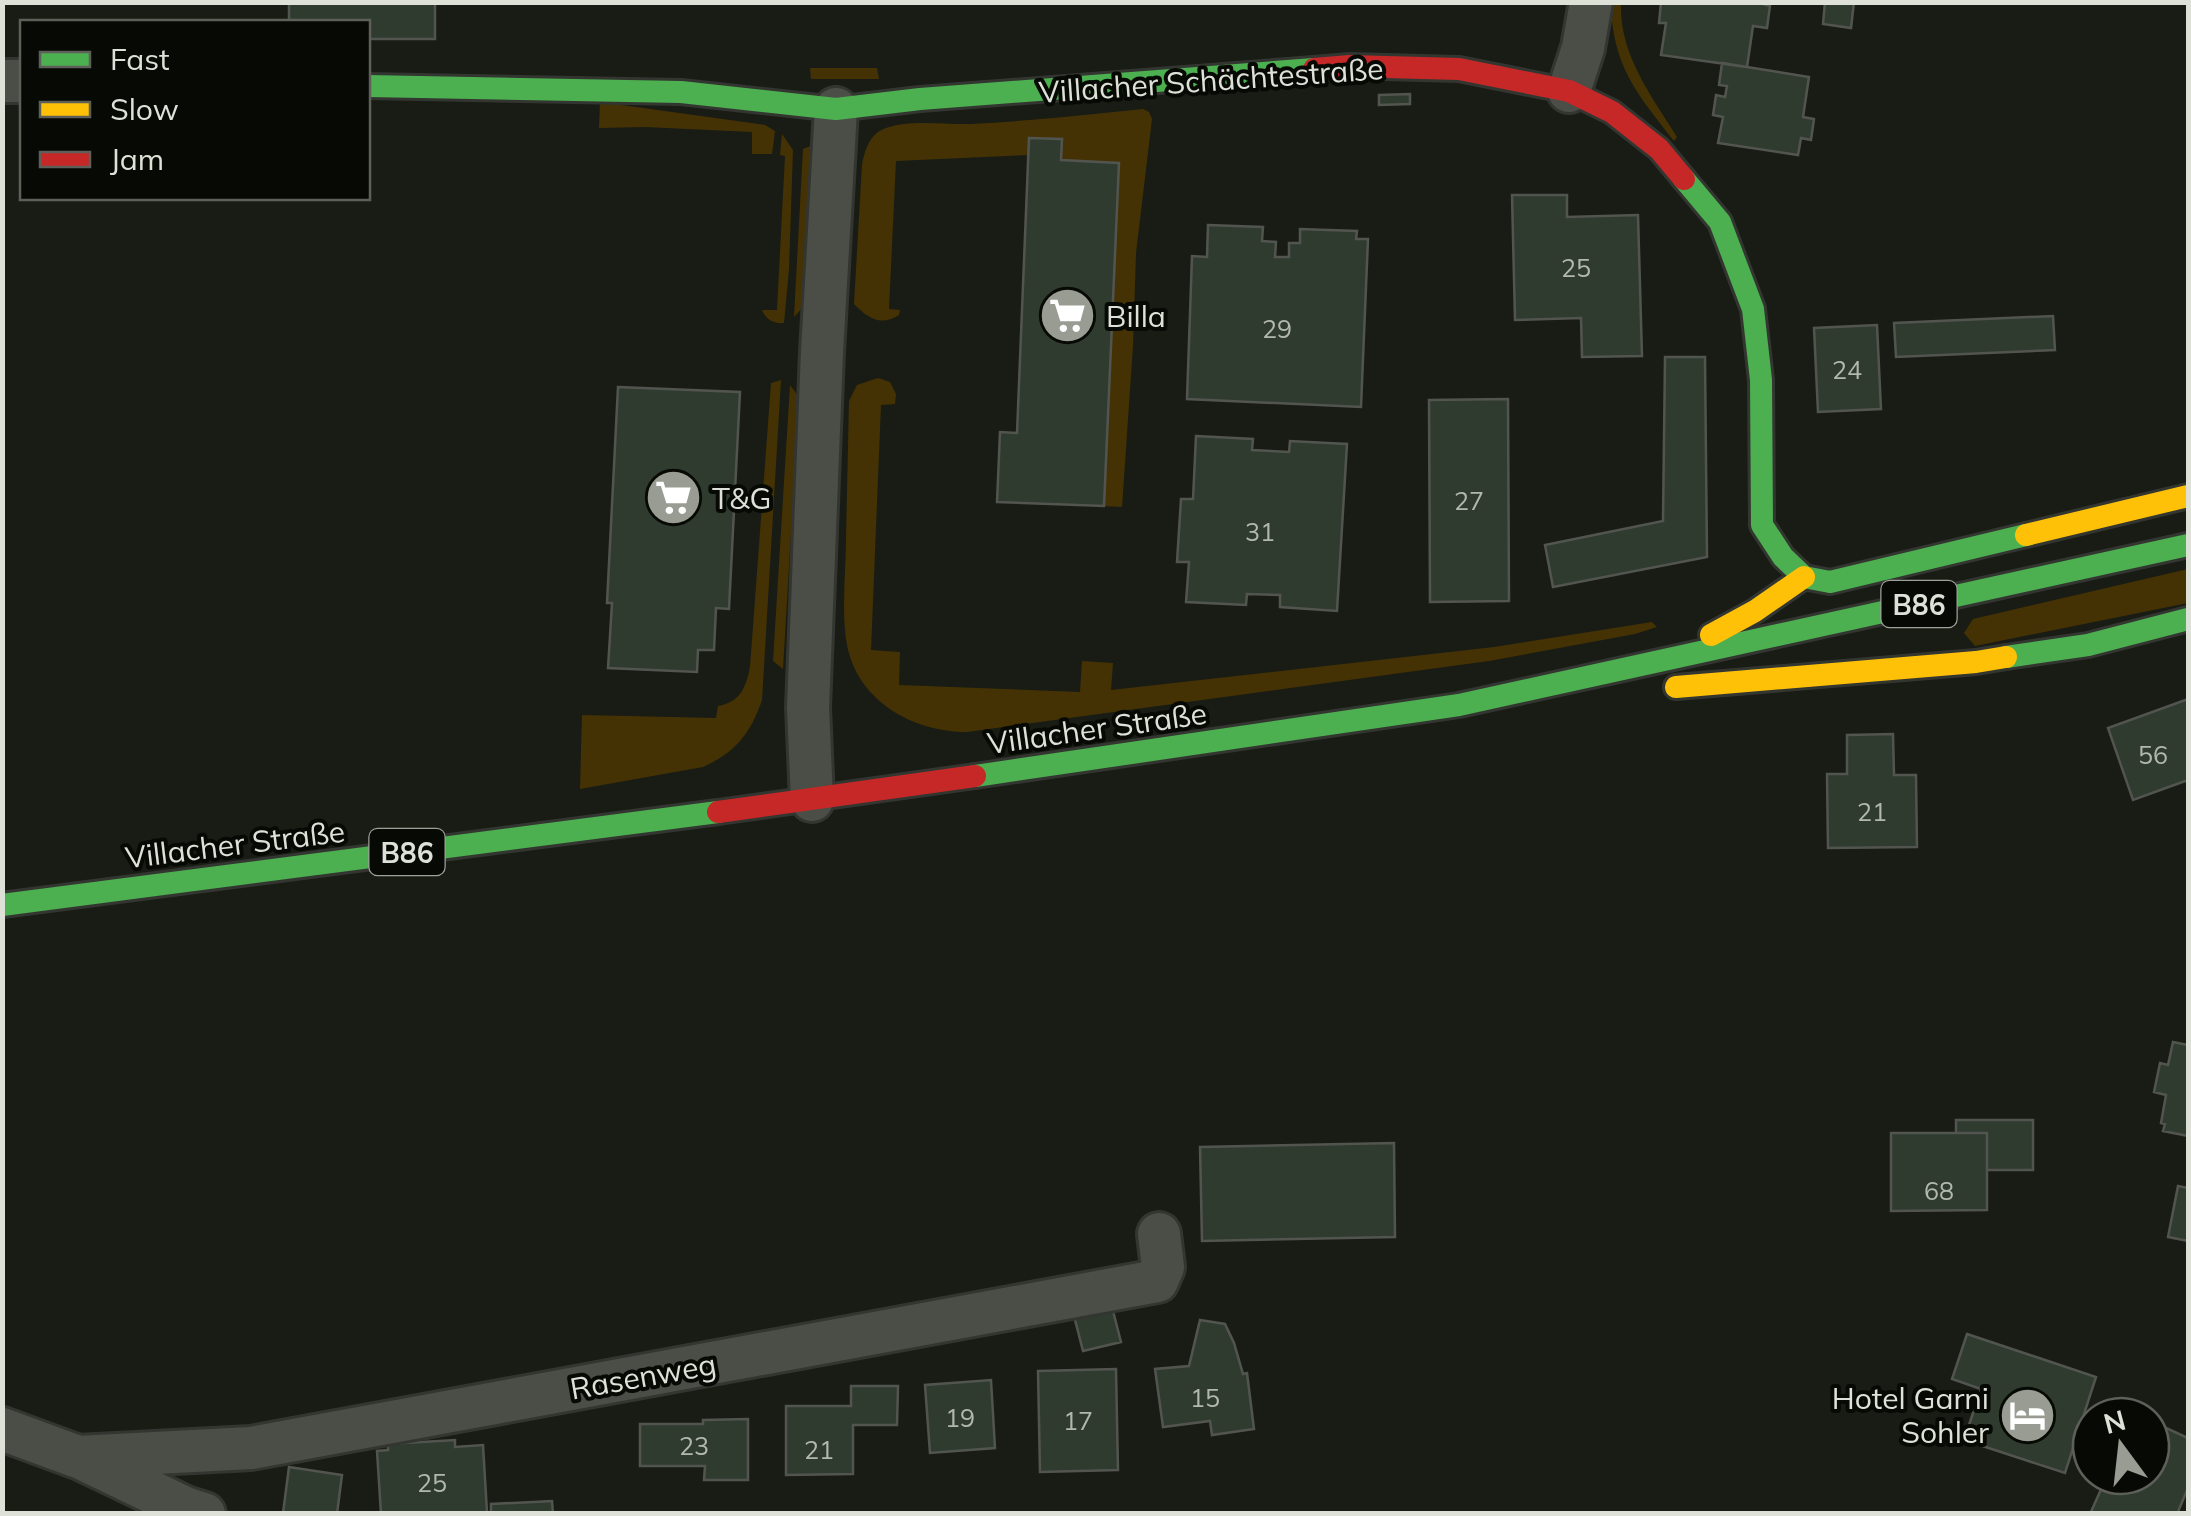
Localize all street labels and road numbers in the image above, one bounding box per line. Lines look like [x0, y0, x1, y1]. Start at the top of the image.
street label: Villacher Schächtestraße [1037, 49, 1385, 111]
road number: B86 [1882, 581, 1956, 627]
street label: Villacher Straße [985, 694, 1209, 762]
street label: Villacher Straße [123, 812, 347, 876]
road number: B86 [370, 829, 444, 875]
street label: Rasenweg [567, 1344, 719, 1408]

